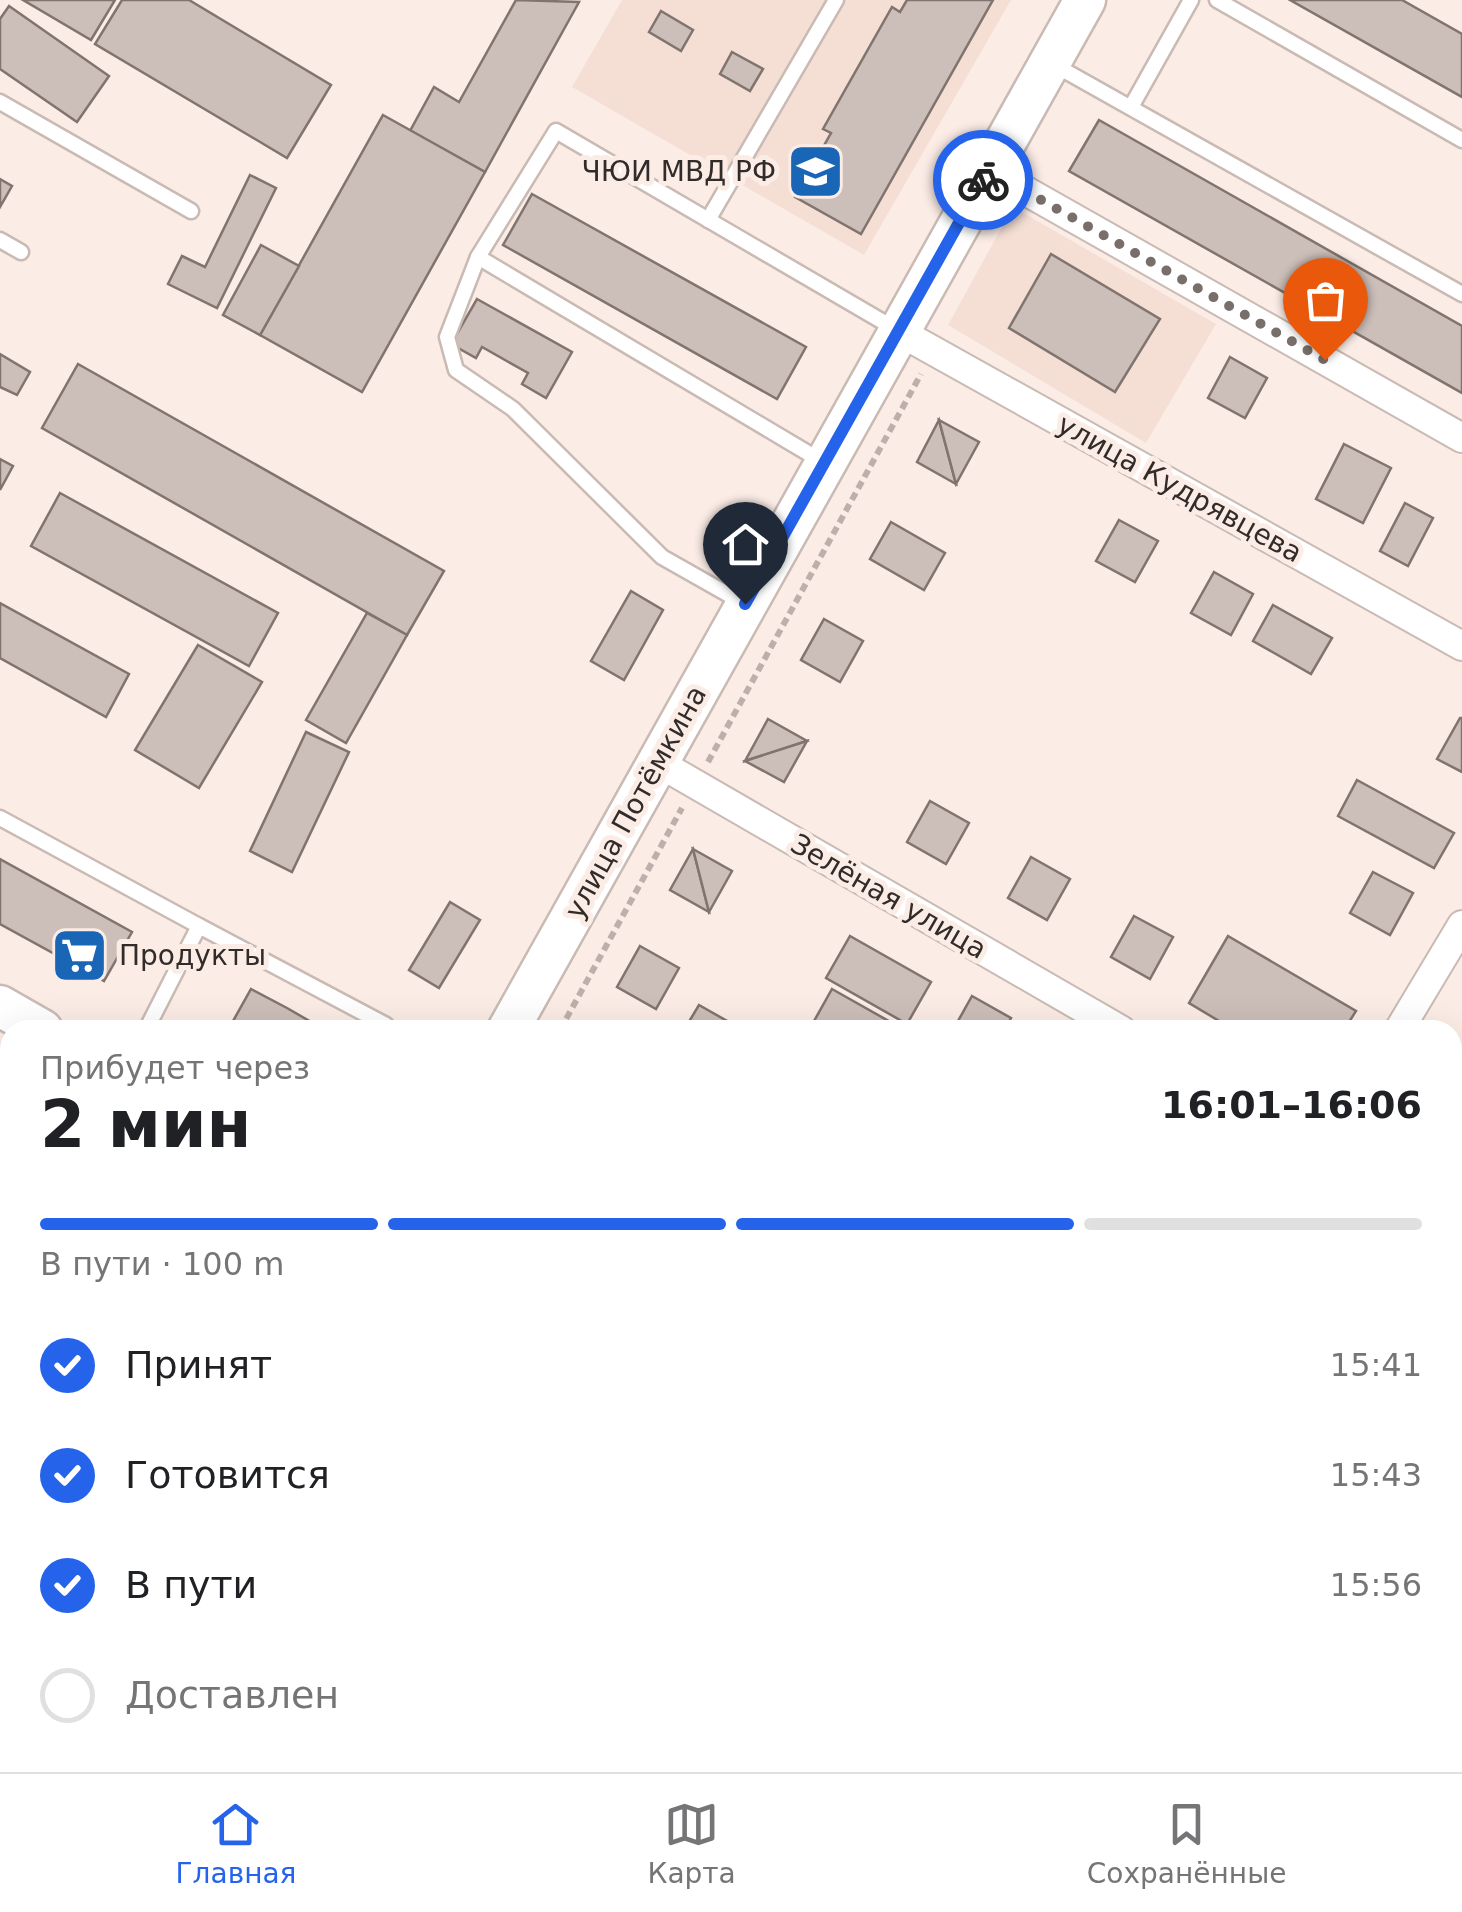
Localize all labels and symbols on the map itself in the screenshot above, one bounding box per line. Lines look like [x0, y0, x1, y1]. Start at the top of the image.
courier [933, 130, 1033, 230]
school or university icon: ЧЮИ МВД РФ [785, 141, 845, 201]
place label: ЧЮИ МВД РФ [582, 155, 776, 188]
pin [1283, 258, 1368, 361]
street label: улица Кудрявцева [1052, 407, 1308, 569]
pin [703, 502, 788, 605]
street label: улица Потёмкина [558, 680, 713, 924]
street label: Зелёная улица [785, 827, 992, 966]
supermarket icon: Продукты [50, 925, 110, 985]
place label: Продукты [119, 939, 266, 972]

